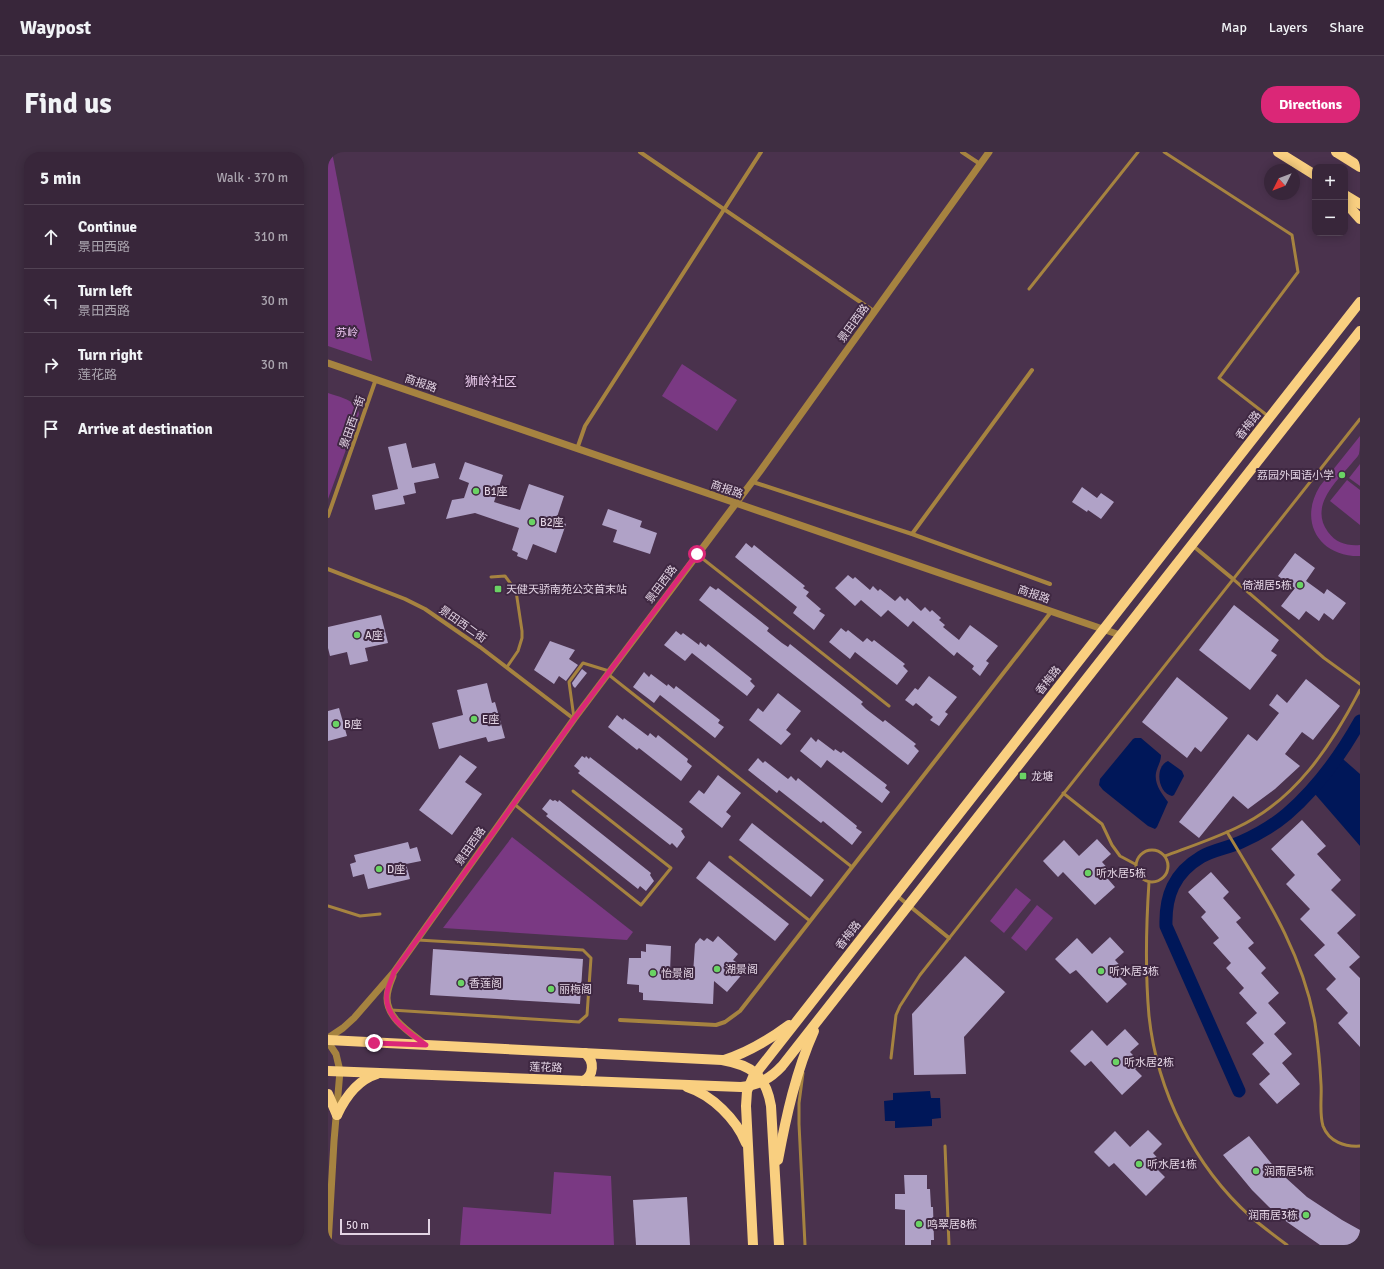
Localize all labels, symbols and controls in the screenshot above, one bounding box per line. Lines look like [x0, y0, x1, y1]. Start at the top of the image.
text: Waypost [20, 16, 91, 40]
text: Map [1221, 19, 1247, 36]
text: Layers [1269, 19, 1308, 36]
text: Share [1330, 19, 1364, 36]
button: Directions [1261, 86, 1360, 123]
text: Find us [24, 87, 112, 121]
north arrow [1264, 164, 1300, 200]
map controls [1312, 164, 1348, 236]
button: + [1312, 164, 1348, 200]
text: 5 min [40, 168, 81, 189]
text: Walk · 370 m [217, 170, 288, 186]
button: − [1312, 200, 1348, 236]
text: Continue [78, 218, 137, 236]
icon: ahead [40, 226, 62, 248]
text: 310 m [254, 229, 288, 245]
text: 景田西路 [78, 239, 130, 255]
text: Turn left [78, 282, 132, 300]
icon: left [40, 290, 62, 312]
text: 30 m [261, 293, 288, 309]
street label: 景田西路 [835, 302, 872, 345]
text: 景田西路 [78, 303, 130, 319]
park label: 苏岭 [336, 326, 358, 339]
text: Turn right [78, 346, 143, 364]
icon: right [40, 354, 62, 376]
text: 30 m [261, 357, 288, 373]
text: 莲花路 [78, 367, 117, 383]
street label: 商报路 [403, 372, 439, 395]
district label: 狮岭社区 [465, 374, 517, 390]
street label: 景田西一街 [337, 394, 368, 450]
street label: 香梅路 [1233, 408, 1264, 442]
icon: arrive [40, 418, 62, 440]
text: Arrive at destination [78, 420, 213, 438]
place label: 荔园外国语小学 [1257, 469, 1334, 482]
marker: 荔园外国语小学 [1337, 470, 1347, 480]
street label: 商报路 [709, 478, 745, 501]
place label: B1座 [484, 485, 508, 498]
marker: B1座 [471, 486, 481, 496]
place label: B2座 [540, 516, 564, 529]
marker: B2座 [527, 517, 537, 527]
route start [688, 545, 706, 563]
street label: 景田西路 [643, 563, 680, 606]
place label: 倚湖居5栋 [1242, 579, 1292, 592]
marker: 倚湖居5栋 [1295, 580, 1305, 590]
place label: 天健天骄南苑公交首末站 [506, 583, 627, 596]
street label: 商报路 [1016, 583, 1052, 606]
marker: 天健天骄南苑公交首末站 [493, 584, 503, 594]
street label: 景田西二街 [436, 603, 489, 646]
place label: A座 [365, 629, 383, 642]
marker: A座 [352, 630, 362, 640]
street label: 香梅路 [1033, 663, 1064, 697]
place label: E座 [482, 713, 499, 726]
marker: E座 [469, 714, 479, 724]
place label: B座 [344, 718, 362, 731]
marker: B座 [331, 719, 341, 729]
place label: 龙塘 [1031, 770, 1053, 783]
marker: 龙塘 [1018, 771, 1028, 781]
street label: 景田西路 [452, 825, 488, 868]
place label: D座 [387, 863, 405, 876]
marker: D座 [374, 864, 384, 874]
place label: 听水居5栋 [1096, 867, 1146, 880]
marker: 听水居5栋 [1083, 868, 1093, 878]
street label: 香梅路 [833, 918, 864, 952]
place label: 湖景阁 [725, 963, 758, 976]
marker: 湖景阁 [712, 964, 722, 974]
place label: 听水居3栋 [1109, 965, 1159, 978]
marker: 听水居3栋 [1096, 966, 1106, 976]
place label: 怡景阁 [661, 967, 694, 980]
marker: 怡景阁 [648, 968, 658, 978]
place label: 香莲阁 [469, 977, 502, 990]
marker: 香莲阁 [456, 978, 466, 988]
place label: 丽梅阁 [559, 983, 592, 996]
marker: 丽梅阁 [546, 984, 556, 994]
route end [365, 1034, 383, 1052]
place label: 听水居2栋 [1124, 1056, 1174, 1069]
marker: 听水居2栋 [1111, 1057, 1121, 1067]
street label: 莲花路 [529, 1060, 563, 1075]
place label: 听水居1栋 [1147, 1158, 1197, 1171]
marker: 听水居1栋 [1134, 1159, 1144, 1169]
place label: 润雨居5栋 [1264, 1165, 1314, 1178]
marker: 润雨居5栋 [1251, 1166, 1261, 1176]
place label: 润雨居3栋 [1248, 1209, 1298, 1222]
marker: 润雨居3栋 [1301, 1210, 1311, 1220]
scale bar [340, 1217, 430, 1236]
place label: 鸣翠居8栋 [927, 1218, 977, 1231]
text: 50 m [346, 1219, 369, 1232]
marker: 鸣翠居8栋 [914, 1219, 924, 1229]

